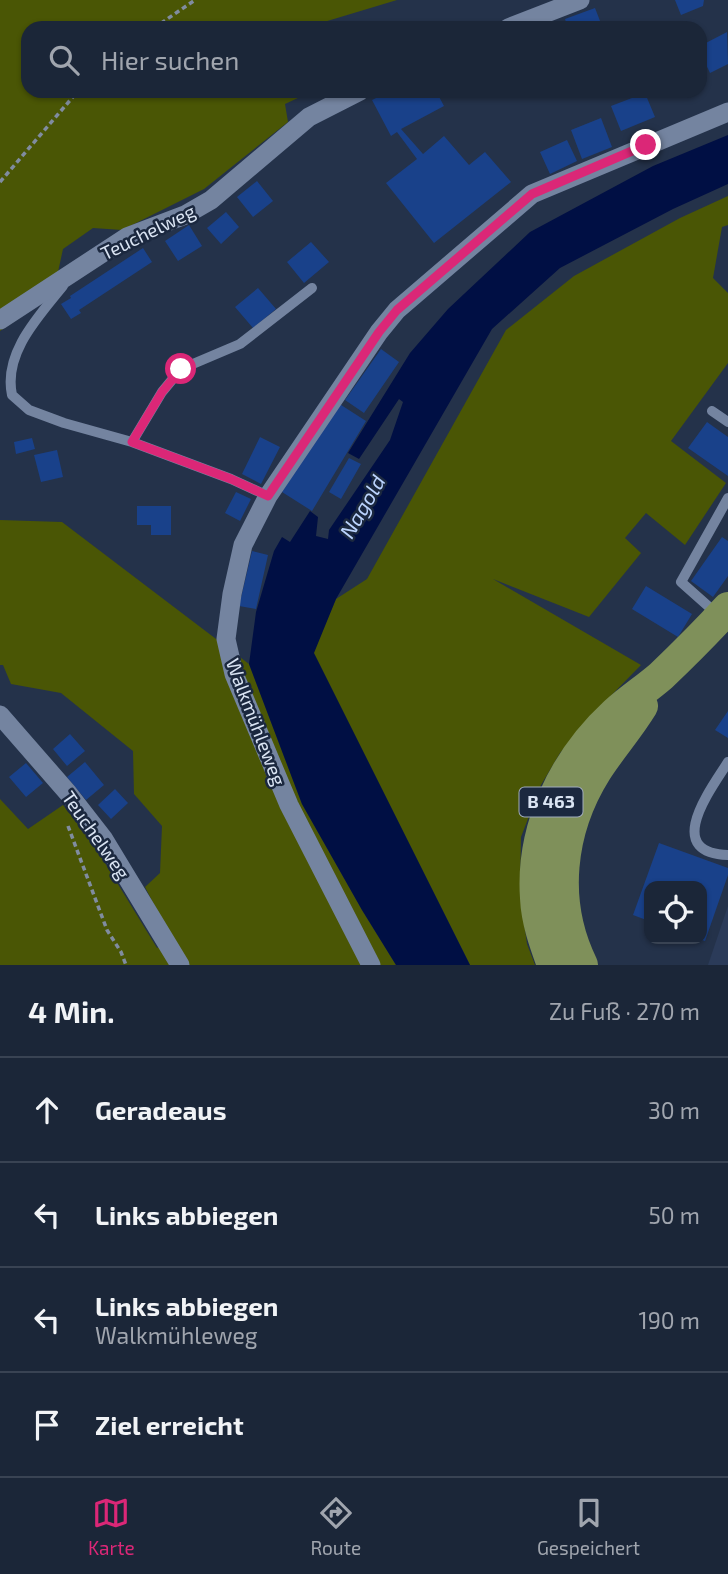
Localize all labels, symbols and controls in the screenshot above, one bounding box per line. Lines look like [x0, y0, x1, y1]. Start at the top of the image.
search box [21, 21, 707, 98]
icon: search [45, 41, 83, 79]
text: Hier suchen [101, 44, 239, 75]
route end [630, 129, 661, 160]
street label: Teuchelweg [97, 199, 199, 264]
route start [165, 353, 196, 384]
water label: Nagold [334, 470, 390, 542]
street label: Walkmühleweg [222, 655, 291, 789]
street label: Teuchelweg [58, 786, 135, 884]
road number: B 463 [520, 788, 582, 816]
map controls [644, 881, 707, 944]
button: locate [644, 881, 707, 944]
text: 4 Min. [28, 993, 115, 1029]
text: Zu Fuß · 270 m [549, 997, 700, 1025]
icon: ahead [28, 1091, 66, 1129]
text: Geradeaus [95, 1094, 227, 1125]
text: 30 m [648, 1096, 700, 1124]
icon: left [28, 1196, 66, 1234]
text: Links abbiegen [95, 1199, 279, 1230]
text: 50 m [649, 1201, 700, 1229]
text: Links abbiegen [95, 1290, 279, 1321]
icon: left [28, 1301, 66, 1339]
text: 190 m [639, 1306, 700, 1334]
text: Walkmühleweg [95, 1321, 258, 1349]
icon: arrive [28, 1406, 66, 1444]
text: Ziel erreicht [95, 1409, 244, 1440]
tab: Karte [88, 1494, 135, 1559]
tab: Route [310, 1494, 361, 1559]
tab: Gespeichert [537, 1494, 640, 1559]

